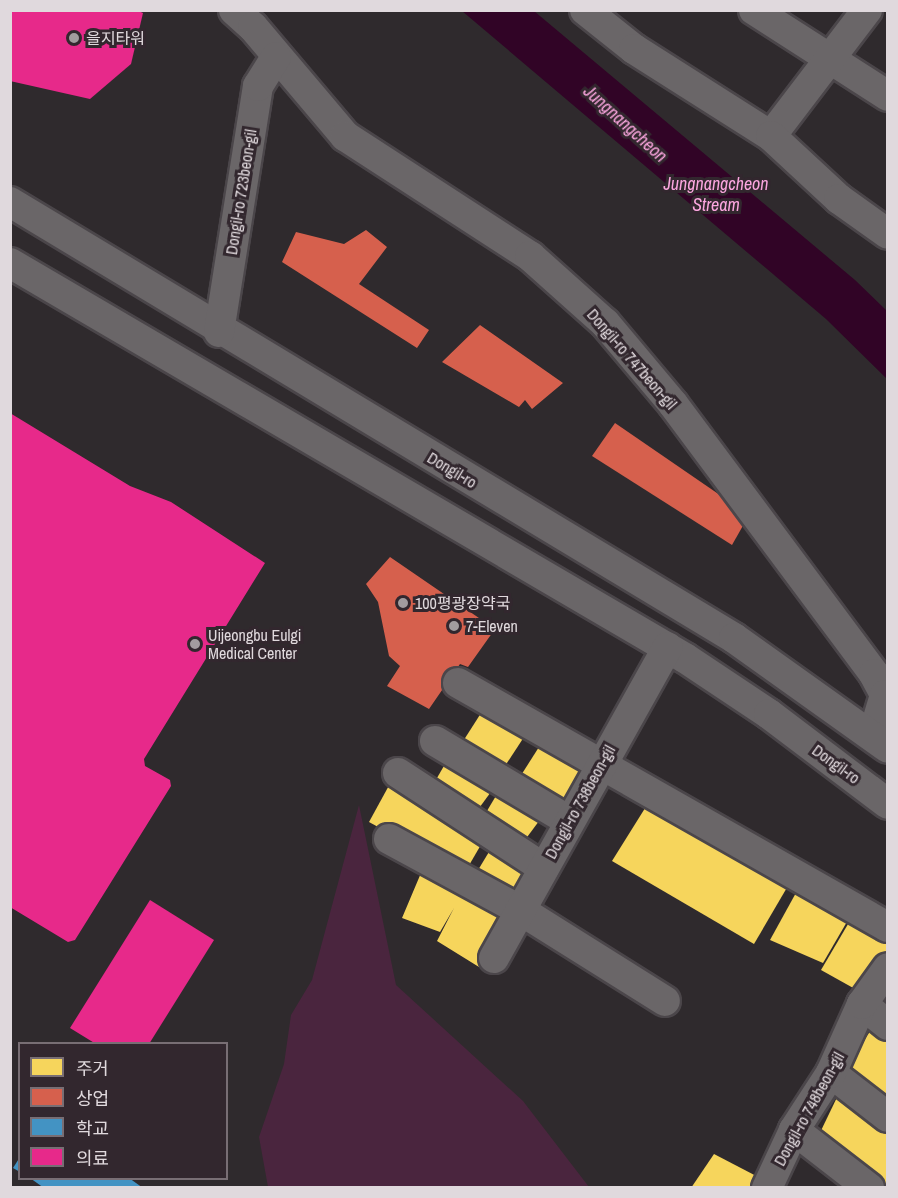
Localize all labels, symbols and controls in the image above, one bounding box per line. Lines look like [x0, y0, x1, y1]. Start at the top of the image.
place label: 을지타워 [86, 28, 145, 48]
marker: 을지타워 [67, 31, 81, 45]
water label: Jungnangcheon [579, 81, 671, 167]
street label: Dongil-ro 723beon-gil [222, 128, 260, 256]
water label: Jungnangcheon Stream [663, 174, 769, 216]
street label: Dongil-ro 747beon-gil [583, 305, 681, 413]
street label: Dongil-ro [424, 448, 480, 492]
place label: 100평광장약국 [415, 593, 510, 613]
marker: 100평광장약국 [396, 596, 410, 610]
place label: 7-Eleven [466, 616, 518, 636]
marker: 7-Eleven [447, 619, 461, 633]
place label: Uijeongbu Eulgi Medical Center [208, 625, 301, 663]
marker: Uijeongbu Eulgi Medical Center [186, 635, 204, 653]
street label: Dongil-ro [809, 740, 863, 788]
street label: Dongil-ro 738beon-gil [541, 742, 619, 862]
legend [18, 1042, 228, 1180]
street label: Dongil-ro 748beon-gil [770, 1049, 848, 1169]
text: 주거 [76, 1056, 109, 1081]
text: 상업 [76, 1086, 109, 1111]
text: 학교 [76, 1116, 109, 1141]
text: 의료 [76, 1146, 109, 1171]

